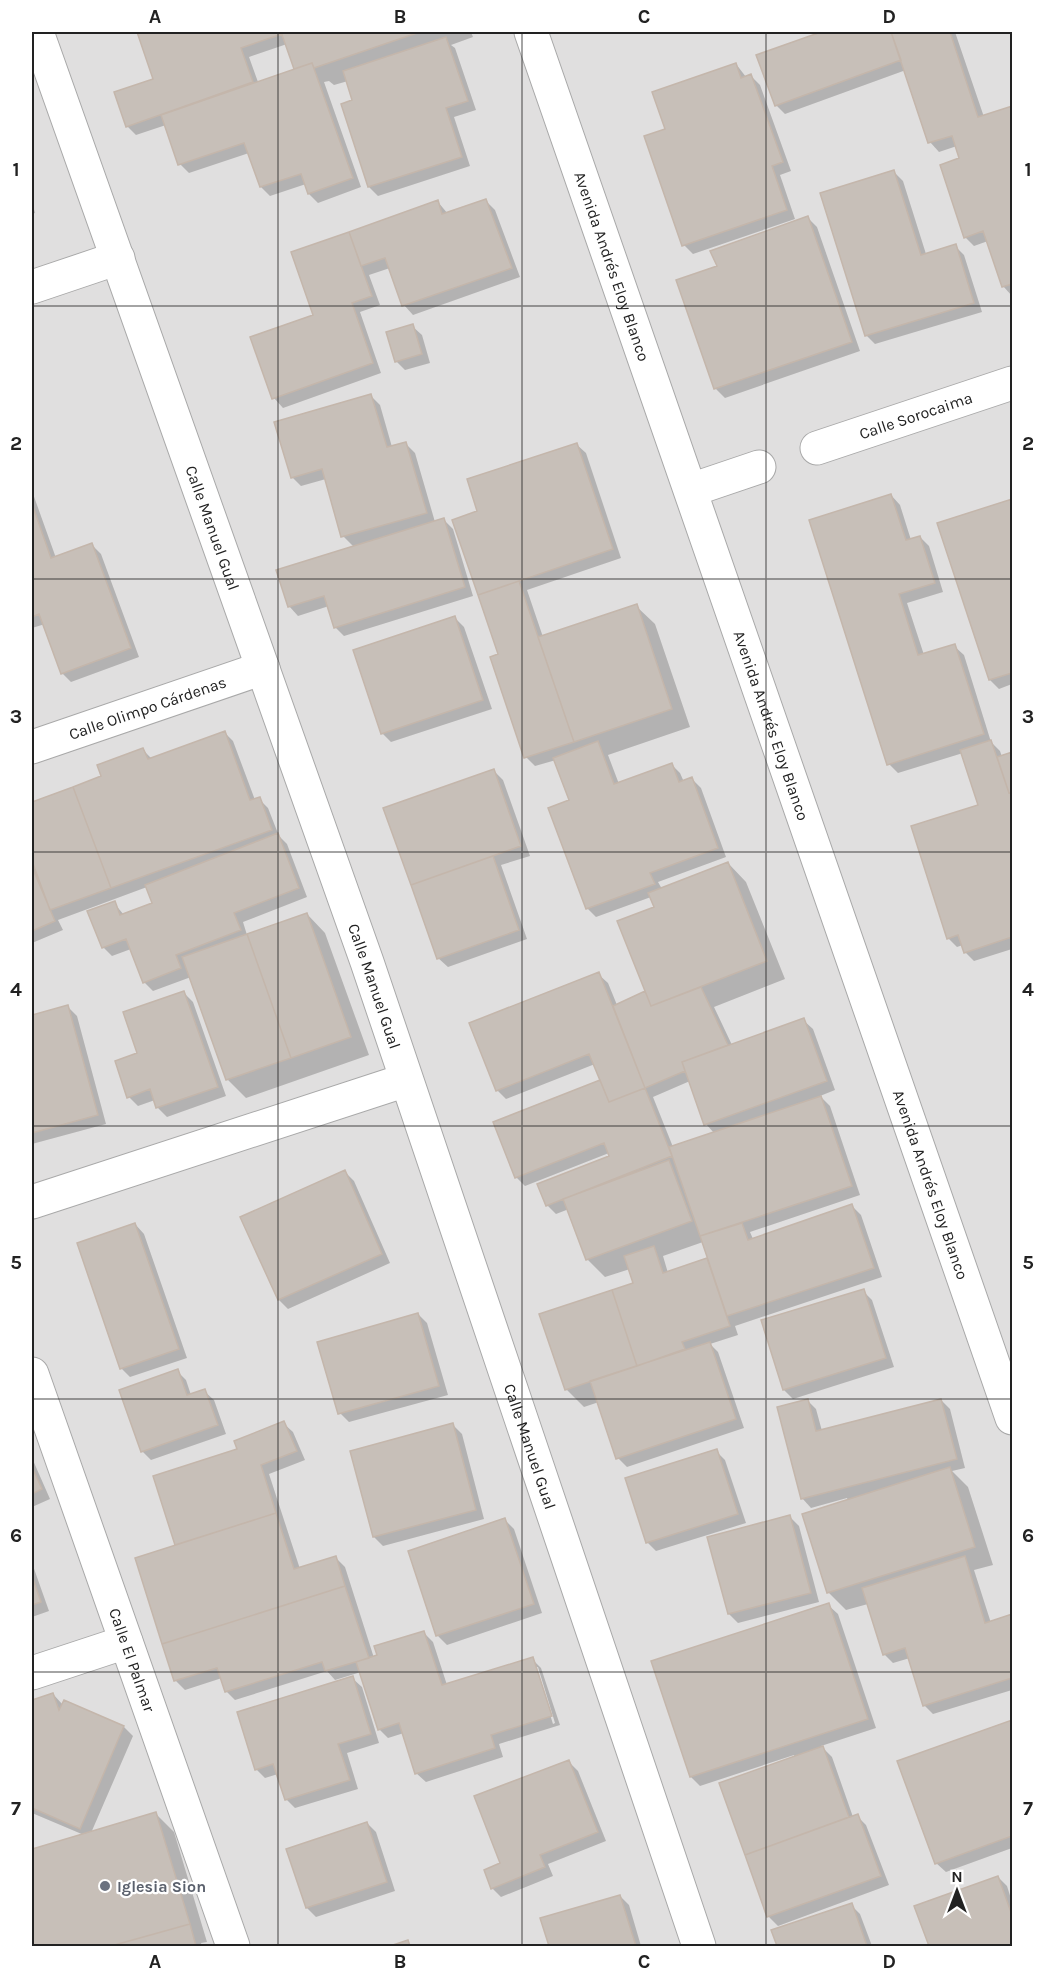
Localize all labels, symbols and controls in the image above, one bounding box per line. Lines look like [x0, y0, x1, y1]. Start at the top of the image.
text: A [149, 5, 162, 28]
text: B [394, 5, 406, 28]
text: C [638, 5, 650, 28]
text: D [882, 5, 896, 28]
text: 1 [12, 158, 20, 181]
text: 1 [1024, 158, 1032, 181]
street label: Avenida Andrés Eloy Blanco [571, 169, 654, 364]
street label: Calle Sorocaima [857, 387, 975, 443]
text: 2 [10, 432, 22, 455]
text: 2 [1022, 432, 1034, 455]
street label: Calle Manuel Gual [182, 463, 244, 593]
street label: Avenida Andrés Eloy Blanco [730, 628, 813, 823]
street label: Calle Olimpo Cárdenas [66, 672, 229, 743]
text: 3 [10, 705, 22, 728]
text: 3 [1022, 705, 1034, 728]
street label: Calle Manuel Gual [345, 921, 405, 1051]
text: 4 [10, 978, 22, 1001]
text: 4 [1022, 978, 1034, 1001]
street label: Avenida Andrés Eloy Blanco [889, 1087, 973, 1282]
text: 5 [10, 1251, 22, 1274]
text: 5 [1022, 1251, 1034, 1274]
street label: Calle Manuel Gual [500, 1381, 560, 1512]
text: 6 [10, 1524, 22, 1547]
text: 6 [1022, 1524, 1034, 1547]
street label: Calle El Palmar [105, 1605, 159, 1714]
text: 7 [11, 1797, 21, 1820]
text: 7 [1023, 1797, 1033, 1820]
north arrow [927, 1861, 987, 1921]
text: N [951, 1867, 963, 1886]
place label: Iglesia Sion [117, 1877, 206, 1896]
marker: Iglesia Sion [98, 1879, 112, 1893]
text: A [149, 1950, 162, 1973]
text: B [394, 1950, 406, 1973]
text: C [638, 1950, 650, 1973]
text: D [882, 1950, 896, 1973]

